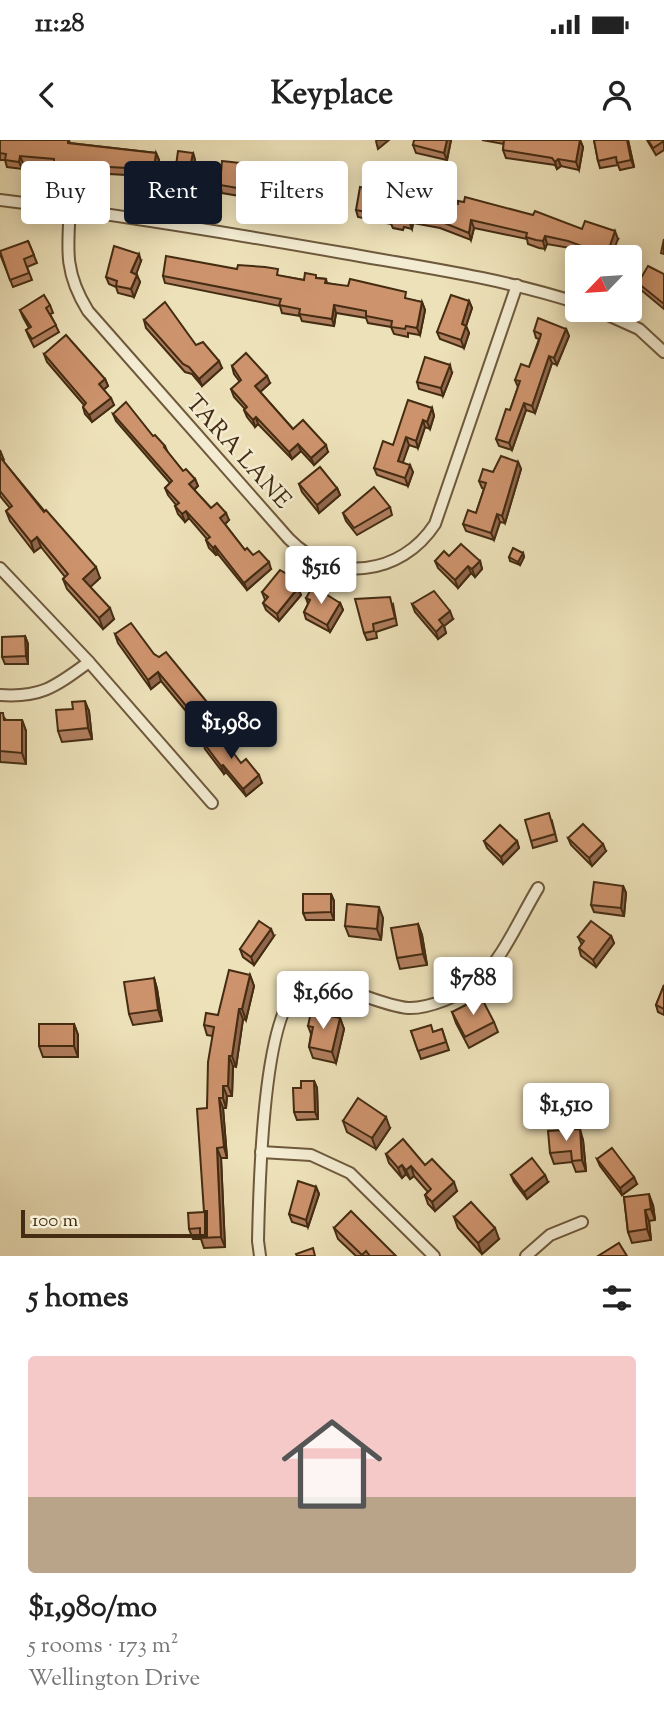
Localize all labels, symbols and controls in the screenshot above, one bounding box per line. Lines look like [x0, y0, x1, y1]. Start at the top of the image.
text: 11:28 [35, 6, 85, 43]
text: Keyplace [271, 72, 393, 118]
icon: back [28, 76, 66, 114]
icon: person [598, 76, 636, 114]
chip: Buy [21, 161, 110, 224]
chip: Rent [124, 161, 222, 224]
chip: Filters [236, 161, 348, 224]
chip: New [362, 161, 457, 224]
north arrow [565, 245, 642, 322]
map controls [565, 245, 642, 322]
street label: TARA LANE [177, 388, 299, 517]
pin: $516 [280, 546, 362, 606]
text: $516 [301, 552, 341, 585]
pin: $1,980 [174, 702, 288, 761]
text: $1,980 [201, 707, 261, 740]
pin: $788 [432, 958, 514, 1017]
text: $788 [450, 963, 496, 996]
pin: $1,660 [266, 972, 380, 1031]
text: $1,660 [293, 977, 353, 1010]
pin: $1,510 [509, 1084, 623, 1143]
text: $1,510 [539, 1089, 593, 1122]
scale bar [21, 1207, 208, 1239]
text: 100 m [32, 1208, 78, 1235]
text: 5 homes [28, 1277, 129, 1320]
icon: filters [598, 1279, 636, 1317]
icon: home [269, 1401, 395, 1527]
text: $1,980/mo [28, 1587, 157, 1630]
text: 5 rooms · 173 m² [28, 1630, 179, 1663]
text: Wellington Drive [28, 1663, 200, 1696]

